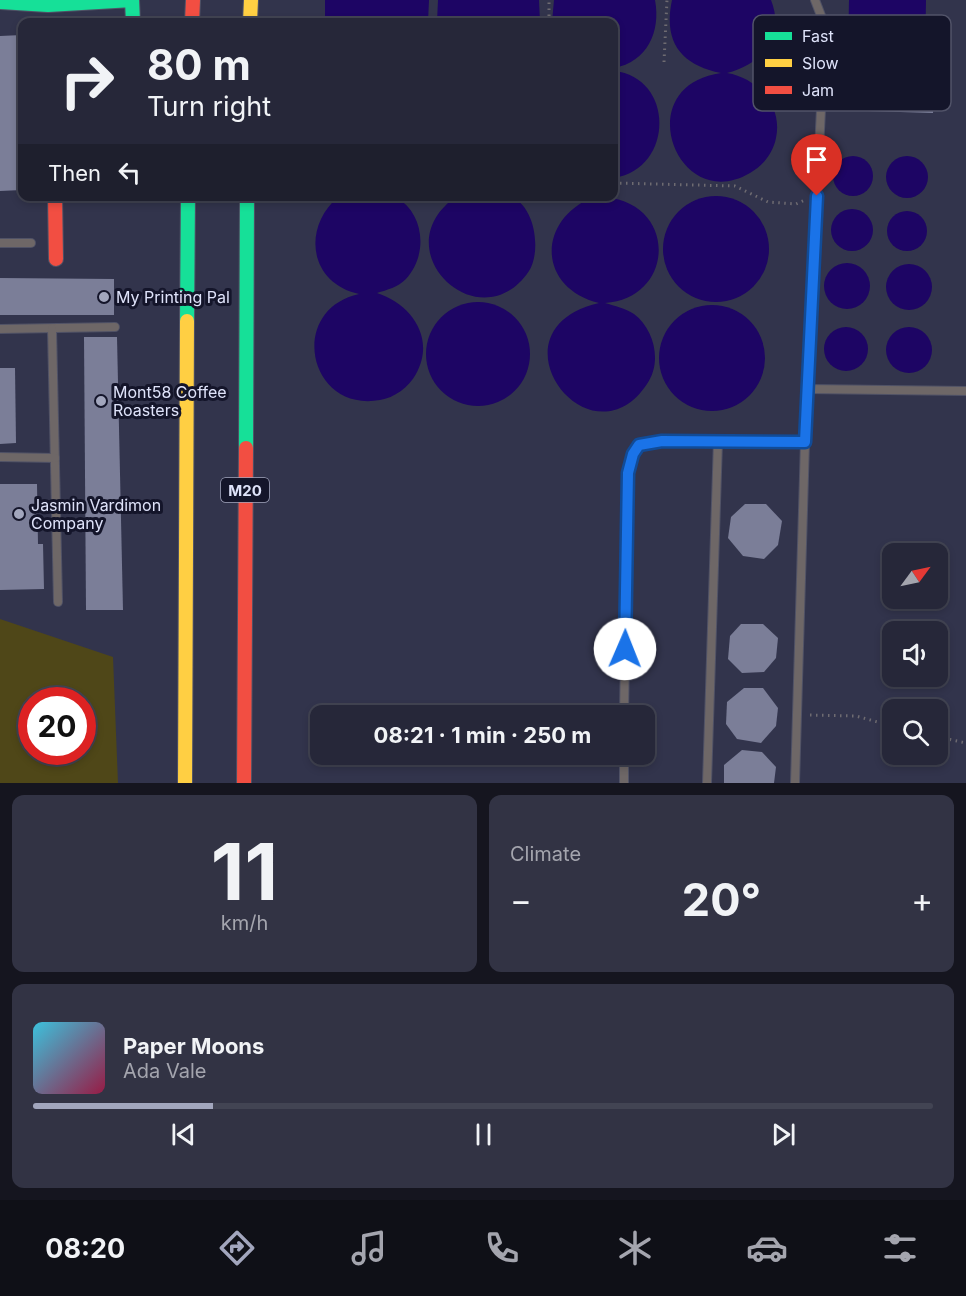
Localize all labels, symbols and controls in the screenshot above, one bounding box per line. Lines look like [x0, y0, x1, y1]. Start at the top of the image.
legend [753, 15, 951, 111]
text: Fast [802, 26, 834, 46]
text: 80 m [147, 39, 251, 90]
icon: right [48, 42, 126, 120]
text: Slow [802, 53, 839, 73]
text: Jam [802, 80, 834, 100]
text: Turn right [147, 90, 271, 123]
pin [791, 134, 842, 196]
icon: arrive [800, 143, 833, 176]
icon: left [113, 156, 146, 189]
text: Then [48, 160, 101, 186]
place label: My Printing Pal [116, 287, 230, 307]
marker: My Printing Pal [97, 290, 111, 304]
place label: Mont58 Coffee Roasters [113, 382, 227, 420]
marker: Mont58 Coffee Roasters [94, 394, 108, 408]
road number: M20 [221, 478, 269, 502]
place label: Jasmin Vardimon Company [31, 495, 161, 533]
marker: Jasmin Vardimon Company [12, 507, 26, 521]
north arrow [882, 543, 948, 609]
map controls [882, 543, 948, 765]
position arrow [593, 617, 657, 681]
button: sound [882, 621, 948, 687]
speed limit sign: 20 [18, 687, 96, 765]
button: search [882, 699, 948, 765]
text: 08:21 · 1 min · 250 m [374, 722, 591, 748]
text: 11 [211, 824, 278, 919]
text: Climate [510, 842, 581, 866]
text: 20° [682, 872, 761, 927]
text: − [510, 880, 532, 920]
text: + [911, 880, 933, 920]
text: km/h [221, 911, 268, 935]
text: Paper Moons [123, 1033, 264, 1059]
text: Ada Vale [123, 1059, 206, 1083]
icon: previous [167, 1118, 200, 1151]
icon: pause [467, 1118, 500, 1151]
icon: next [767, 1118, 800, 1151]
icon: directions [216, 1227, 258, 1269]
icon: music [348, 1227, 390, 1269]
icon: phone [481, 1227, 523, 1269]
icon: climate [614, 1227, 656, 1269]
icon: car [746, 1227, 788, 1269]
icon: filters [879, 1227, 921, 1269]
text: 08:20 [45, 1232, 125, 1265]

